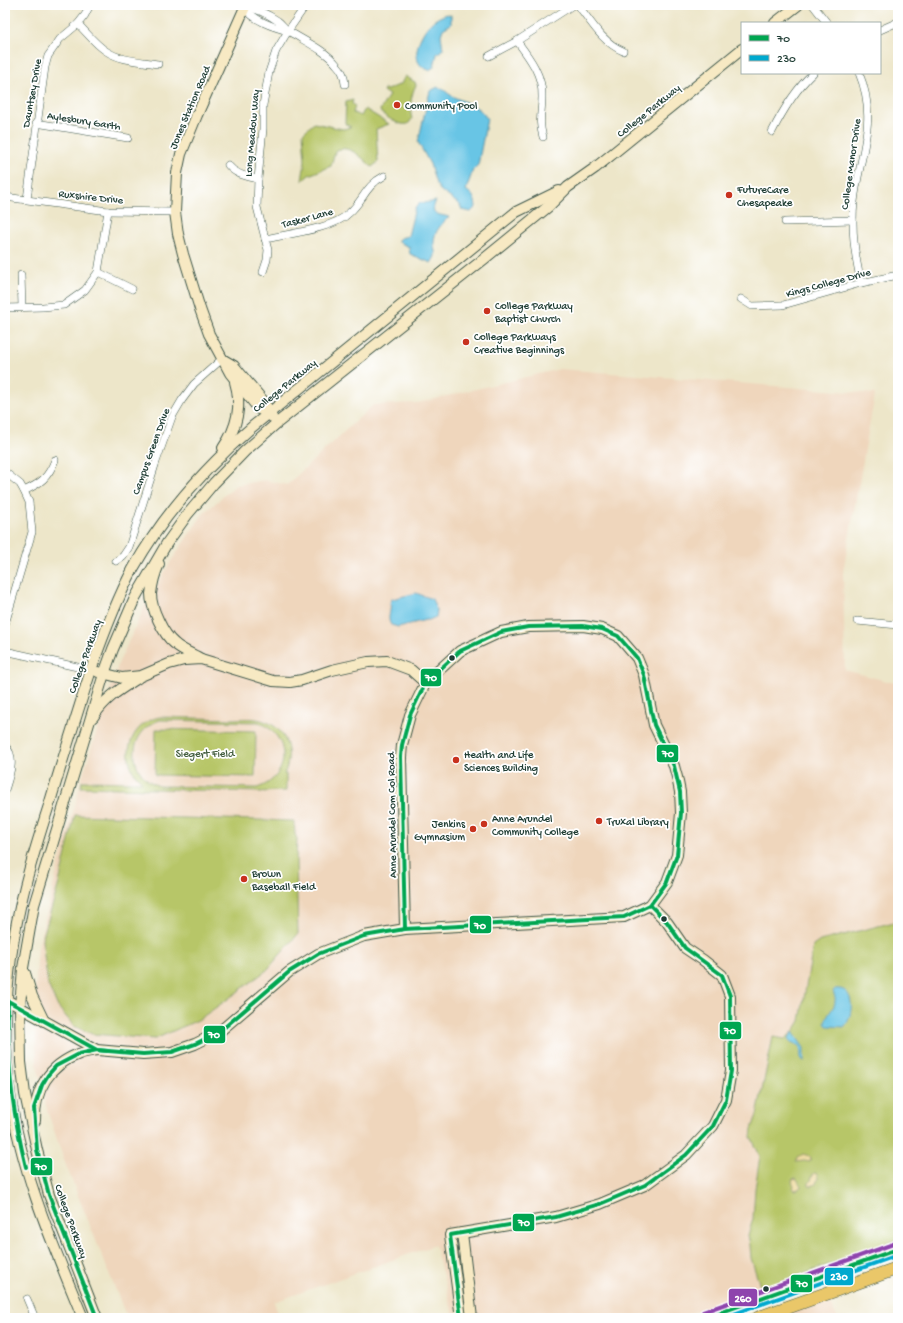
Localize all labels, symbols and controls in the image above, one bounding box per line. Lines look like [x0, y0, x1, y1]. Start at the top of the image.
legend [741, 22, 881, 74]
text: 70 [776, 33, 790, 47]
text: 230 [777, 53, 796, 67]
street label: Dauntsey Drive [21, 58, 45, 130]
street label: Jones Station Road [168, 63, 214, 151]
street label: College Parkway [615, 82, 684, 141]
street label: Long Meadow Way [243, 89, 263, 177]
marker: Community Pool [392, 100, 402, 110]
place label: Community Pool [405, 101, 478, 113]
street label: Aylesbury Garth [46, 110, 121, 134]
street label: College Manor Drive [840, 118, 864, 211]
place label: FutureCare Chesapeake [736, 185, 793, 210]
street label: Ruxshire Drive [58, 189, 124, 207]
marker: FutureCare Chesapeake [724, 190, 734, 200]
street label: Tasker Lane [280, 206, 335, 232]
street label: Kings College Drive [785, 267, 873, 301]
place label: College Parkway Baptist Church [494, 301, 573, 326]
marker: College Parkway Baptist Church [482, 306, 492, 316]
place label: College Parkways Creative Beginnings [474, 332, 565, 357]
marker: College Parkways Creative Beginnings [461, 337, 471, 347]
street label: College Parkway [251, 357, 320, 416]
street label: Campus Green Drive [131, 407, 173, 497]
street label: College Parkway [67, 618, 105, 695]
unlabelled marker [447, 653, 457, 663]
line badge: 70 [420, 668, 442, 687]
text: 70 [424, 673, 438, 685]
line badge: 70 [656, 744, 679, 763]
park label: Siegert Field [176, 749, 236, 761]
place label: Health and Life Sciences Building [464, 749, 538, 775]
text: 70 [661, 749, 675, 761]
street label: Anne Arundel Com Col Road [386, 750, 400, 878]
marker: Health and Life Sciences Building [451, 755, 461, 765]
place label: Anne Arundel Community College [492, 814, 579, 839]
marker: Truxal Library [594, 816, 604, 826]
place label: Truxal Library [606, 817, 669, 829]
place label: Jenkins Gymnasium [414, 819, 466, 844]
marker: Anne Arundel Community College [479, 819, 489, 829]
marker: Jenkins Gymnasium [468, 824, 478, 834]
place label: Brown Baseball Field [251, 869, 317, 894]
marker: Brown Baseball Field [239, 874, 249, 884]
unlabelled marker [659, 914, 669, 924]
line badge: 70 [469, 915, 492, 934]
text: 70 [473, 921, 487, 933]
line badge: 70 [719, 1021, 742, 1040]
line badge: 70 [203, 1025, 226, 1044]
text: 70 [723, 1026, 737, 1038]
text: 70 [207, 1030, 221, 1042]
line badge: 70 [30, 1157, 53, 1176]
text: 70 [34, 1162, 48, 1174]
street label: College Parkway [51, 1183, 89, 1261]
line badge: 70 [512, 1213, 535, 1232]
text: 70 [517, 1218, 531, 1230]
line badge: 230 [824, 1267, 854, 1286]
text: 230 [830, 1272, 848, 1284]
line badge: 70 [790, 1274, 813, 1293]
text: 70 [795, 1279, 809, 1291]
unlabelled marker [761, 1284, 771, 1294]
line badge: 260 [728, 1288, 758, 1307]
text: 260 [734, 1294, 752, 1306]

